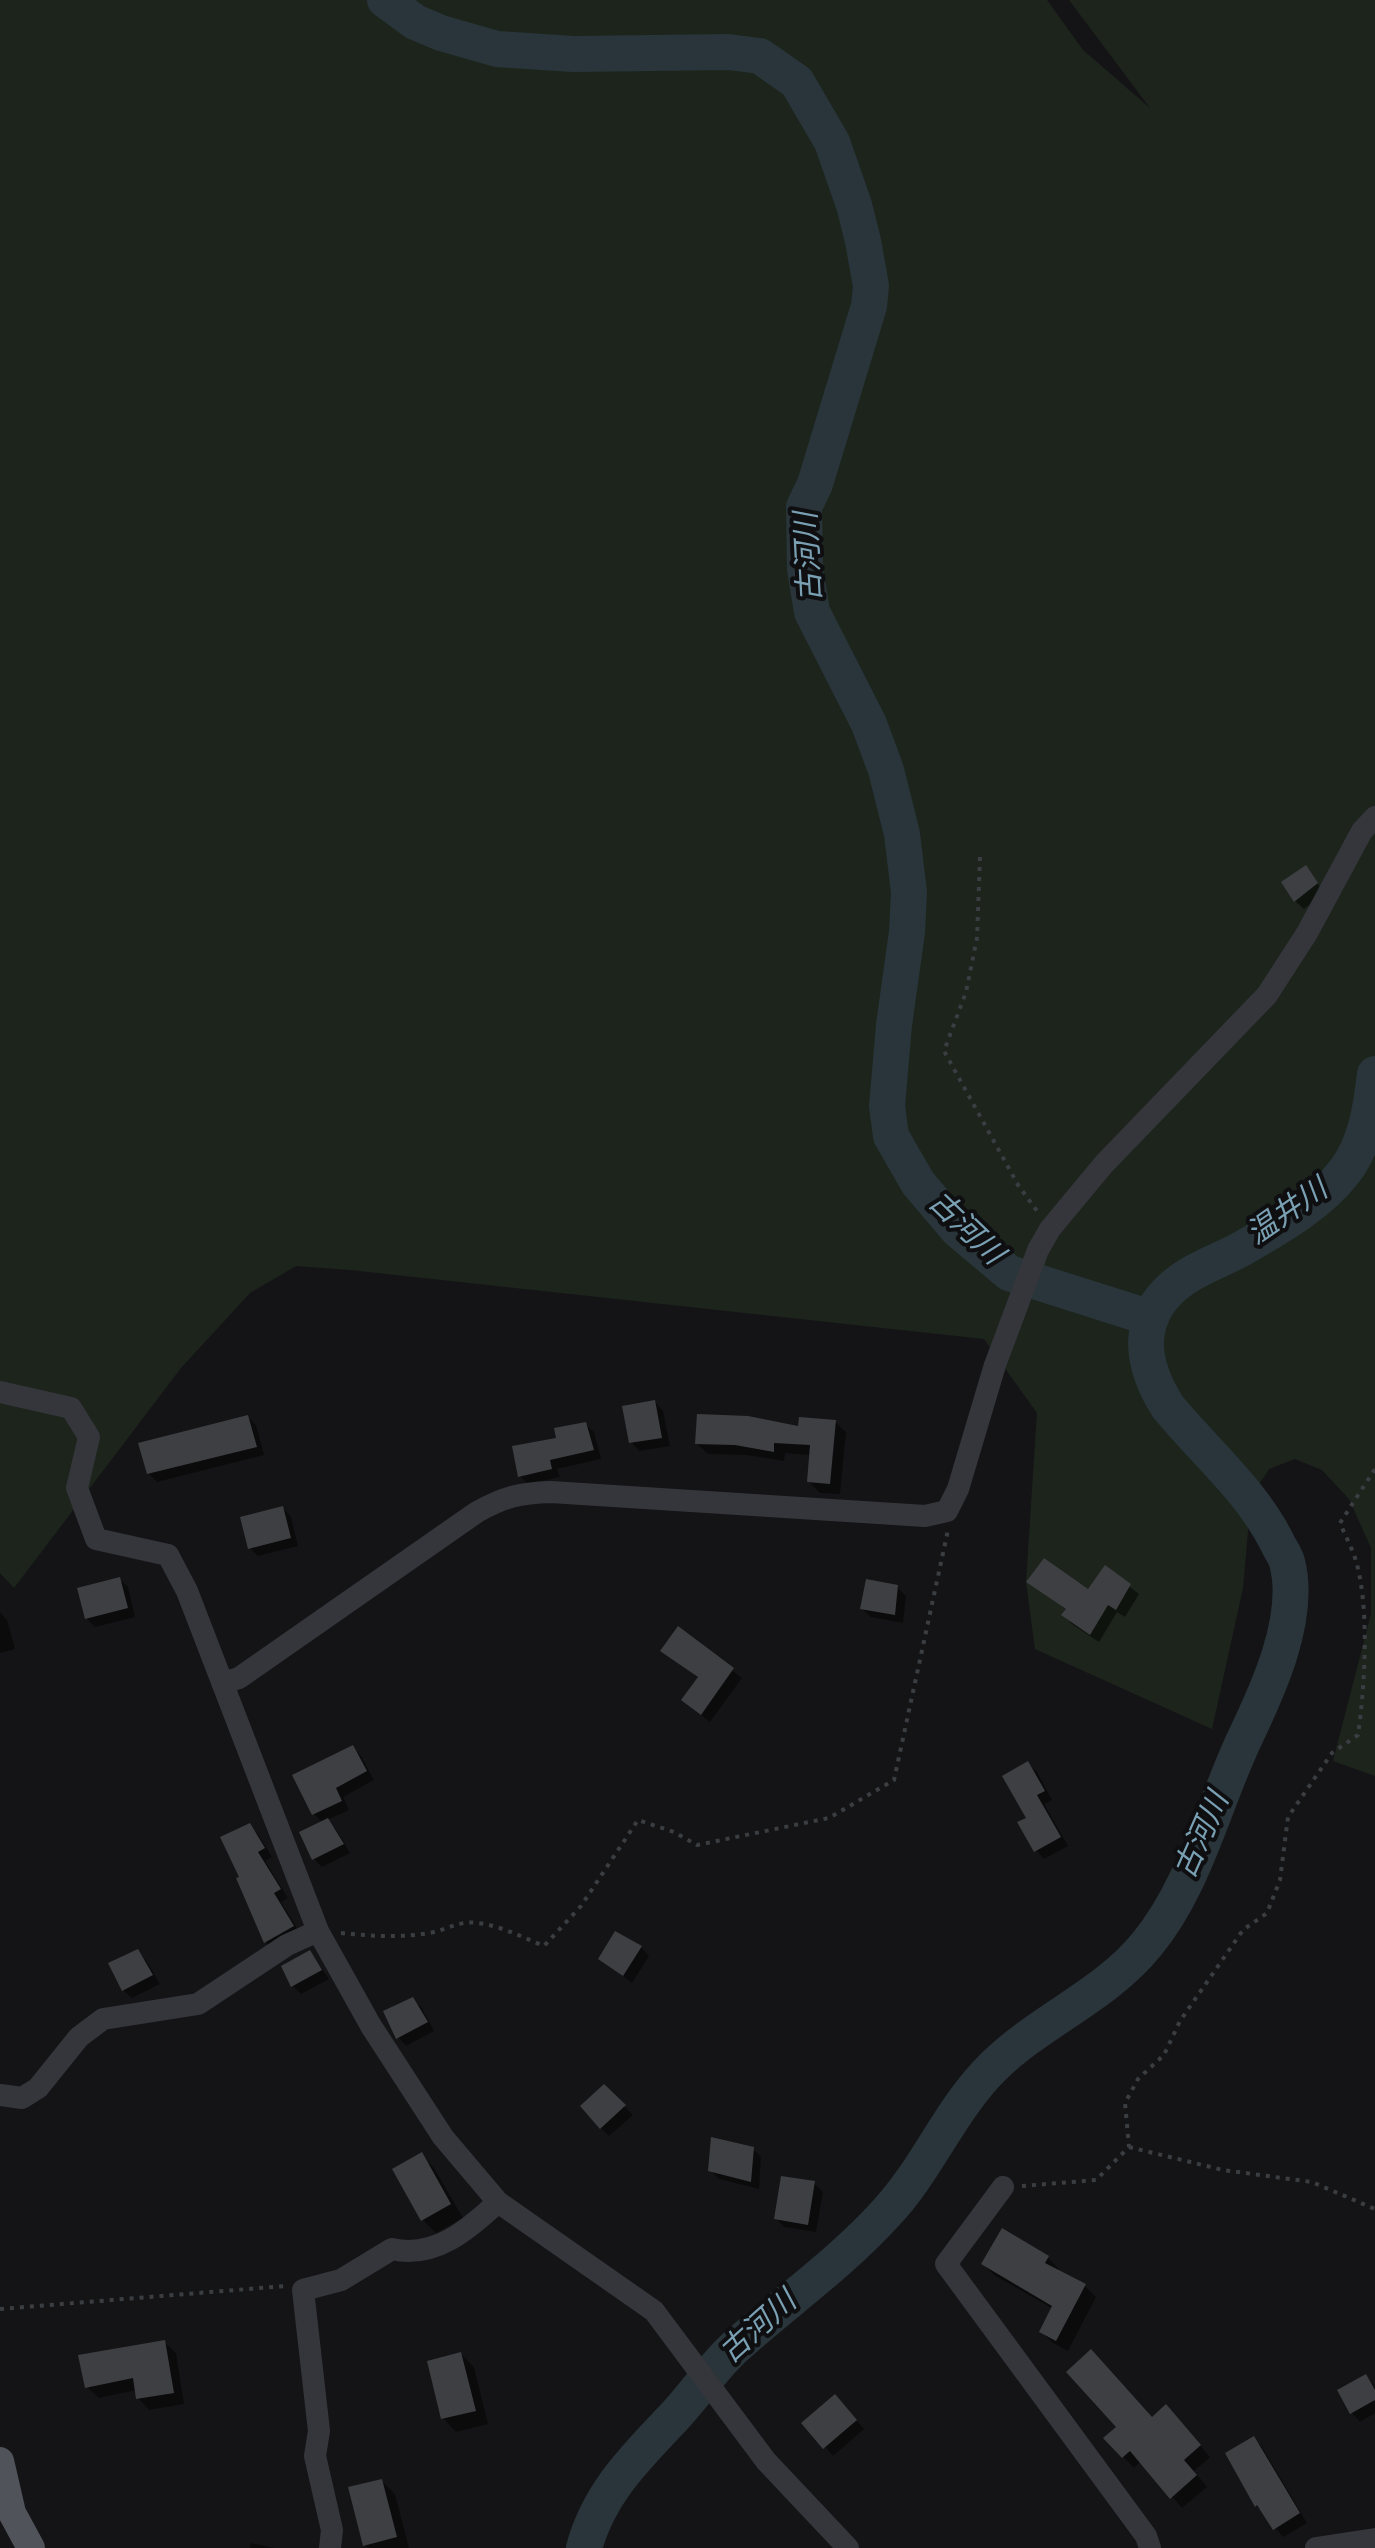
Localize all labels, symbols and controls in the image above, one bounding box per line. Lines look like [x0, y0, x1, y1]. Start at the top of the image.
water label: 古河川 [790, 511, 830, 603]
water label: 温井川 [1241, 1172, 1335, 1254]
water label: 古河川 [920, 1185, 1010, 1273]
water label: 古河川 [1168, 1788, 1238, 1884]
water label: 古河川 [714, 2285, 804, 2371]

